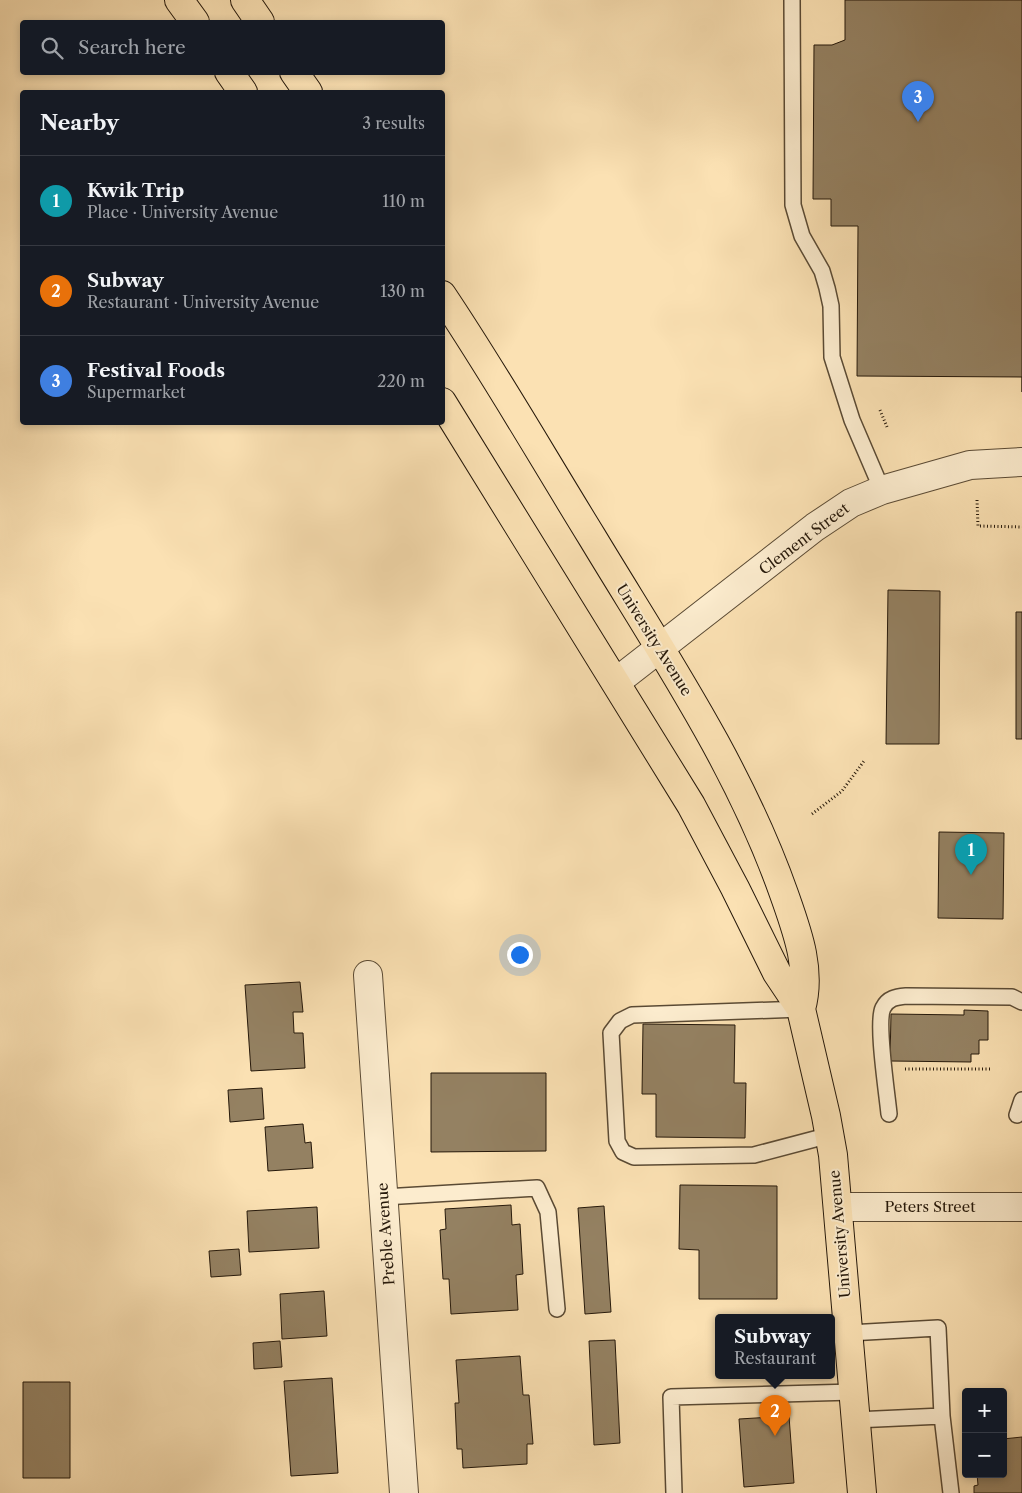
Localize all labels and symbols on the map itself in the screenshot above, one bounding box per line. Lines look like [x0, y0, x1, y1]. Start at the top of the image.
pin: 3 [902, 81, 934, 122]
street label: Clement Street [755, 498, 853, 579]
street label: University Avenue [612, 580, 697, 699]
pin: 1 [955, 834, 987, 875]
your location [507, 942, 533, 968]
street label: University Avenue [824, 1169, 855, 1299]
street label: Preble Avenue [372, 1182, 399, 1286]
street label: Peters Street [885, 1197, 976, 1216]
pin: 2 [759, 1395, 791, 1436]

